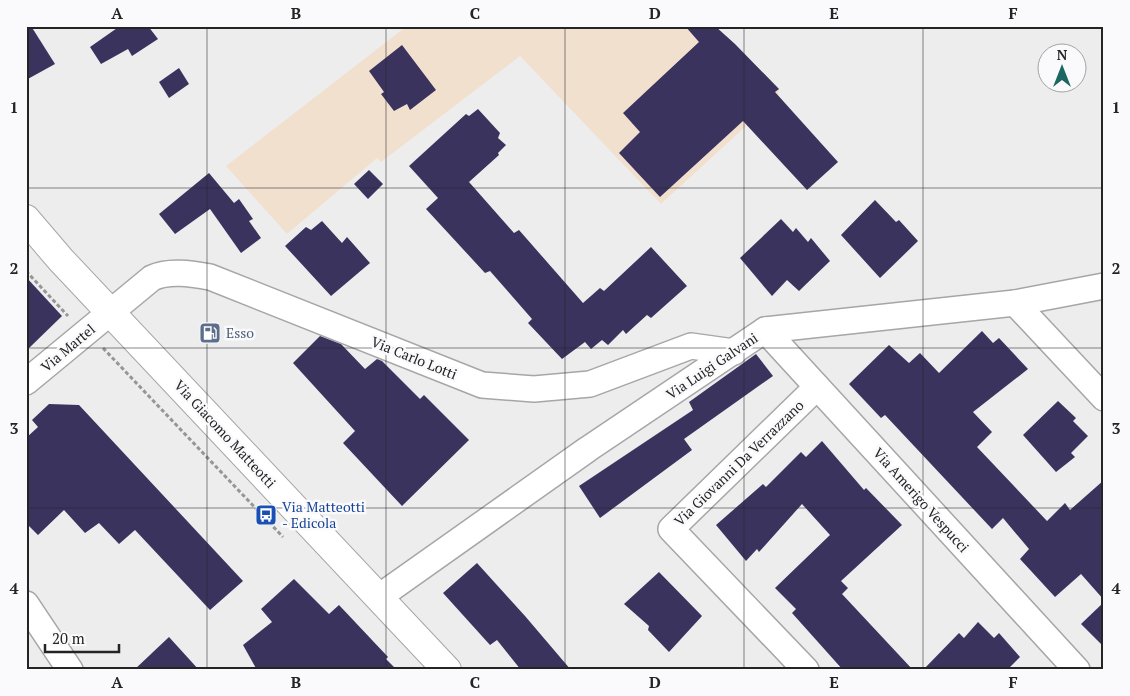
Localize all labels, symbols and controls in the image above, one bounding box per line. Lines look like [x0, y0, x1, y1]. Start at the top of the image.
text: A [111, 2, 123, 24]
text: B [291, 2, 301, 24]
text: C [470, 2, 480, 24]
text: D [649, 2, 661, 24]
text: E [829, 2, 839, 24]
text: F [1008, 2, 1018, 24]
north arrow [1038, 42, 1088, 92]
text: N [1057, 45, 1068, 64]
text: 1 [9, 96, 19, 118]
text: 1 [1111, 96, 1121, 118]
text: 2 [9, 257, 19, 279]
text: 2 [1111, 257, 1121, 279]
street label: Via Martel [37, 319, 99, 376]
fuel station icon: Esso [198, 321, 222, 345]
place label: Esso [226, 323, 254, 342]
street label: Via Luigi Galvani [662, 328, 761, 403]
street label: Via Carlo Lotti [368, 332, 460, 383]
street label: Via Giacomo Matteotti [170, 376, 280, 492]
street label: Via Giovanni Da Verrazzano [670, 395, 808, 530]
text: 3 [9, 417, 19, 439]
text: 3 [1111, 417, 1121, 439]
street label: Via Amerigo Vespucci [869, 443, 974, 556]
place label: Via Matteotti - Edicola [282, 497, 365, 532]
bus stop icon: Via Matteotti - Edicola [254, 503, 278, 527]
text: 4 [9, 577, 19, 599]
text: 4 [1111, 577, 1121, 599]
scale bar [45, 621, 119, 653]
text: 20 m [52, 628, 85, 648]
text: A [111, 671, 123, 693]
text: B [291, 671, 301, 693]
text: C [470, 671, 480, 693]
text: D [649, 671, 661, 693]
text: E [829, 671, 839, 693]
text: F [1008, 671, 1018, 693]

